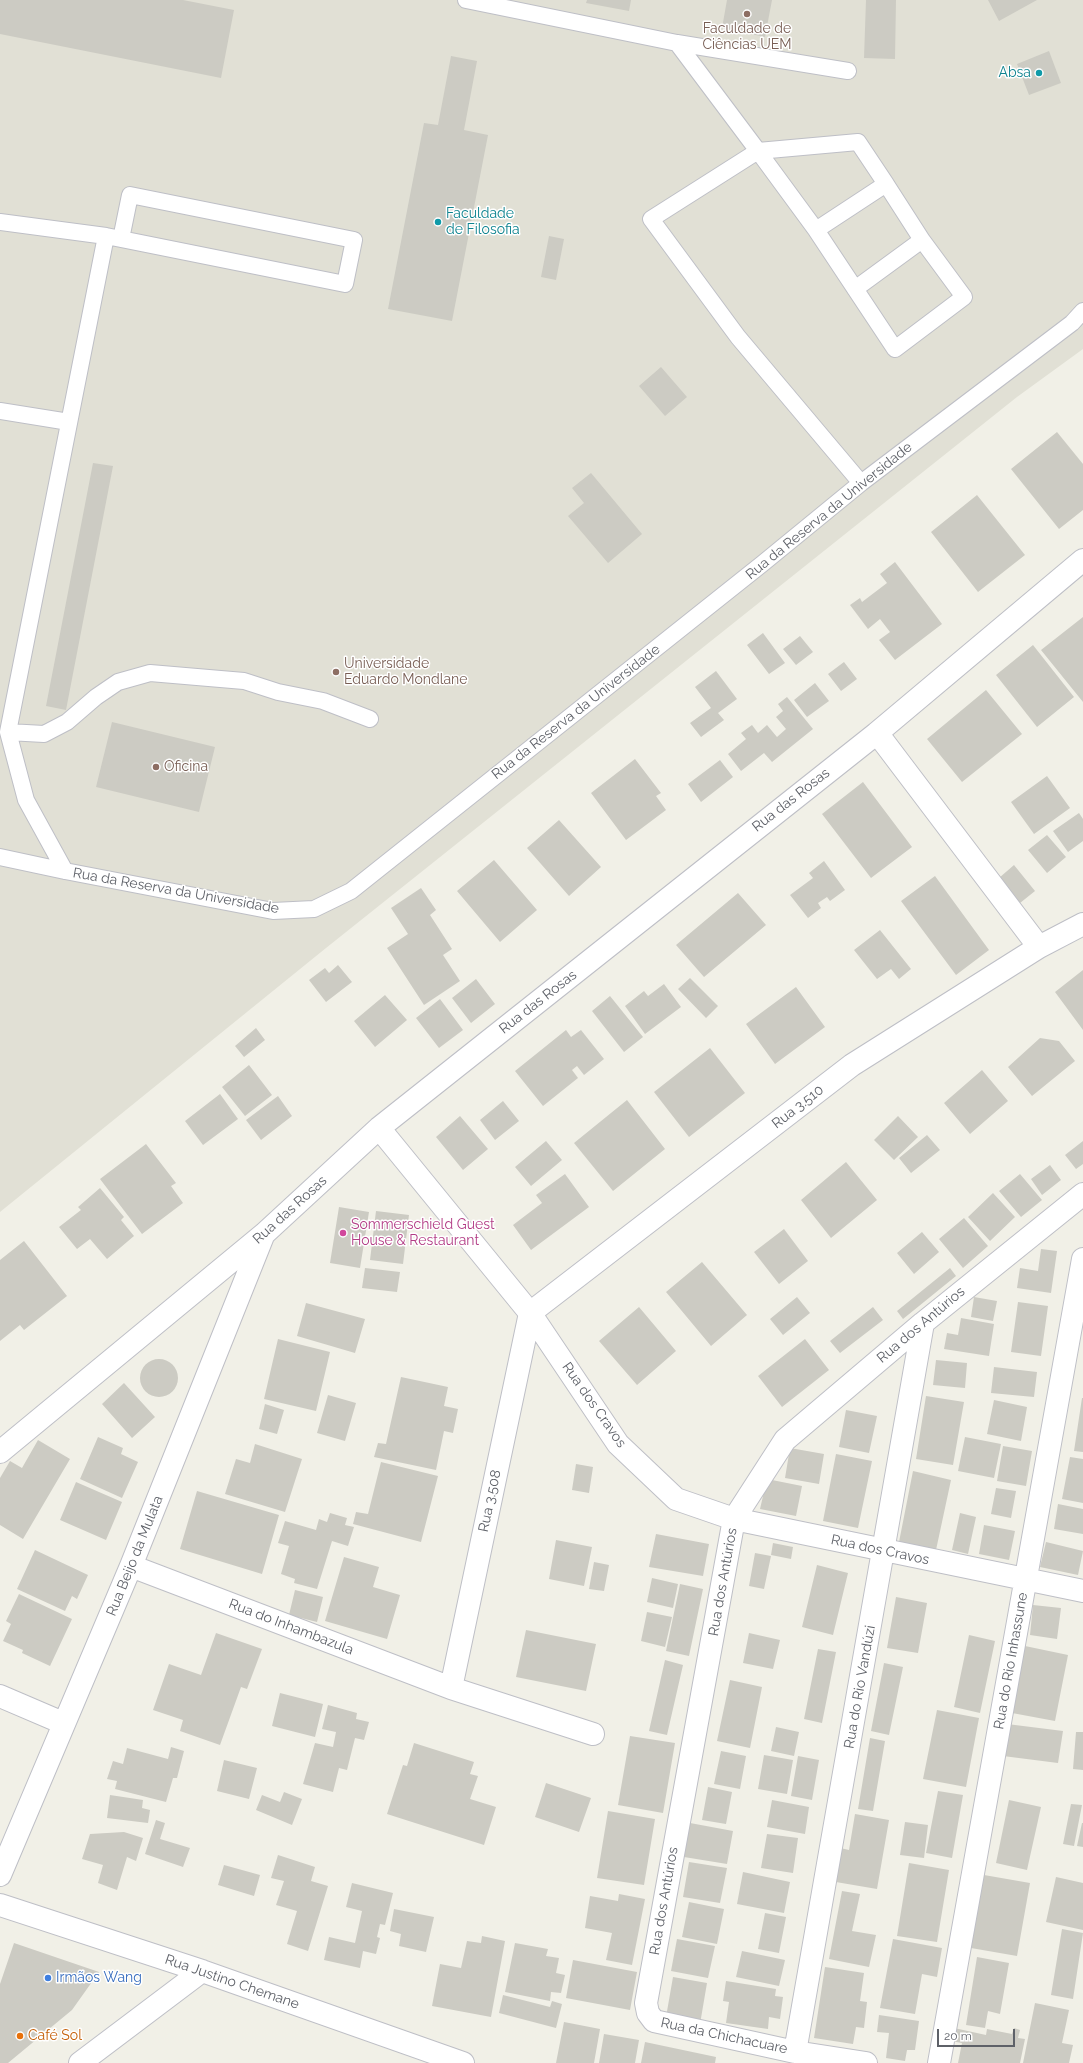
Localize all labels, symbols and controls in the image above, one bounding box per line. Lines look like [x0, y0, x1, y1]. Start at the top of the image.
marker: Faculdade de Ciências UEM [742, 9, 752, 19]
place label: Faculdade de Ciências UEM [702, 21, 792, 54]
place label: Absa [999, 65, 1031, 81]
marker: Absa [1034, 68, 1044, 78]
place label: Faculdade de Filosofia [446, 206, 520, 238]
marker: Faculdade de Filosofia [433, 217, 443, 227]
street label: Rua da Reserva da Universidade [743, 439, 915, 583]
street label: Rua da Reserva da Universidade [488, 641, 664, 783]
place label: Universidade Eduardo Mondlane [344, 656, 467, 688]
marker: Universidade Eduardo Mondlane [331, 667, 341, 677]
place label: Oficina [164, 759, 208, 775]
marker: Oficina [151, 762, 161, 772]
street label: Rua das Rosas [749, 765, 833, 835]
street label: Rua da Reserva da Universidade [72, 865, 280, 917]
street label: Rua das Rosas [496, 967, 580, 1037]
street label: Rua 3.510 [769, 1082, 827, 1132]
street label: Rua das Rosas [250, 1172, 330, 1248]
place label: Sommerschield Guest House & Restaurant [351, 1217, 495, 1250]
marker: Sommerschield Guest House & Restaurant [338, 1228, 348, 1238]
street label: Rua dos Antúrios [874, 1283, 968, 1367]
street label: Rua dos Cravos [558, 1359, 630, 1451]
street label: Rua 3.508 [475, 1468, 505, 1534]
street label: Rua Beijo da Mulata [103, 1493, 167, 1619]
street label: Rua dos Antúrios [705, 1527, 741, 1637]
street label: Rua dos Cravos [829, 1531, 931, 1569]
street label: Rua do Rio Inhassune [991, 1591, 1031, 1731]
street label: Rua do Inhambazula [226, 1595, 356, 1659]
street label: Rua do Rio Vandúzi [841, 1624, 879, 1750]
street label: Rua dos Antúrios [646, 1846, 682, 1956]
street label: Rua Justino Chemane [163, 1951, 301, 2013]
place label: Irmãos Wang [56, 1970, 142, 1986]
marker: Irmãos Wang [43, 1973, 53, 1983]
street label: Rua da Chichacuare [659, 2014, 789, 2058]
scale bar [939, 2021, 1017, 2047]
place label: Café Sol [28, 2028, 82, 2044]
text: 20 m [944, 2029, 972, 2043]
marker: Café Sol [15, 2031, 25, 2041]

